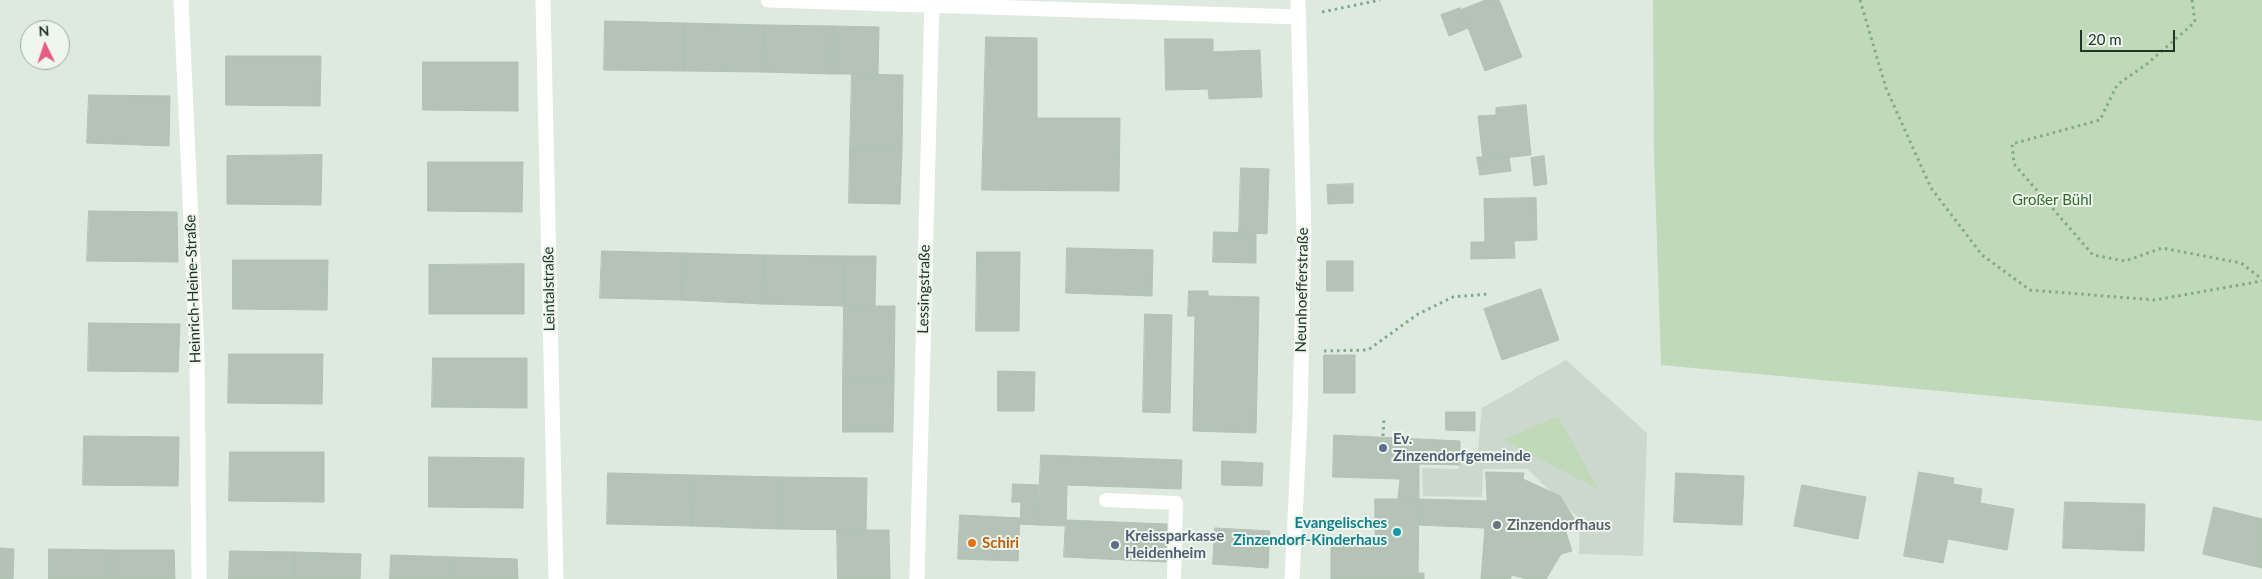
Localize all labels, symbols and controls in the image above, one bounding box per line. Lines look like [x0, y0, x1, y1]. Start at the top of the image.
north arrow [20, 20, 70, 70]
scale bar [2082, 20, 2177, 52]
text: N [38, 22, 50, 39]
text: 20 m [2088, 30, 2122, 48]
park label: Großer Bühl [2012, 191, 2092, 209]
street label: Heinrich-Heine-Straße [181, 214, 205, 364]
street label: Neunhoefferstraße [1292, 227, 1312, 353]
street label: Lessingstraße [914, 244, 934, 334]
street label: Leintalstraße [539, 247, 559, 331]
place label: Ev. Zinzendorfgemeinde [1393, 430, 1531, 465]
marker: Ev. Zinzendorfgemeinde [1377, 442, 1389, 454]
place label: Evangelisches Zinzendorf-Kinderhaus [1233, 514, 1387, 549]
place label: Zinzendorfhaus [1507, 516, 1611, 534]
marker: Zinzendorfhaus [1491, 519, 1503, 531]
marker: Evangelisches Zinzendorf-Kinderhaus [1391, 526, 1403, 538]
place label: Kreissparkasse Heidenheim [1125, 527, 1224, 562]
place label: Schiri [982, 534, 1019, 552]
marker: Schiri [966, 537, 978, 549]
marker: Kreissparkasse Heidenheim [1109, 539, 1121, 551]

